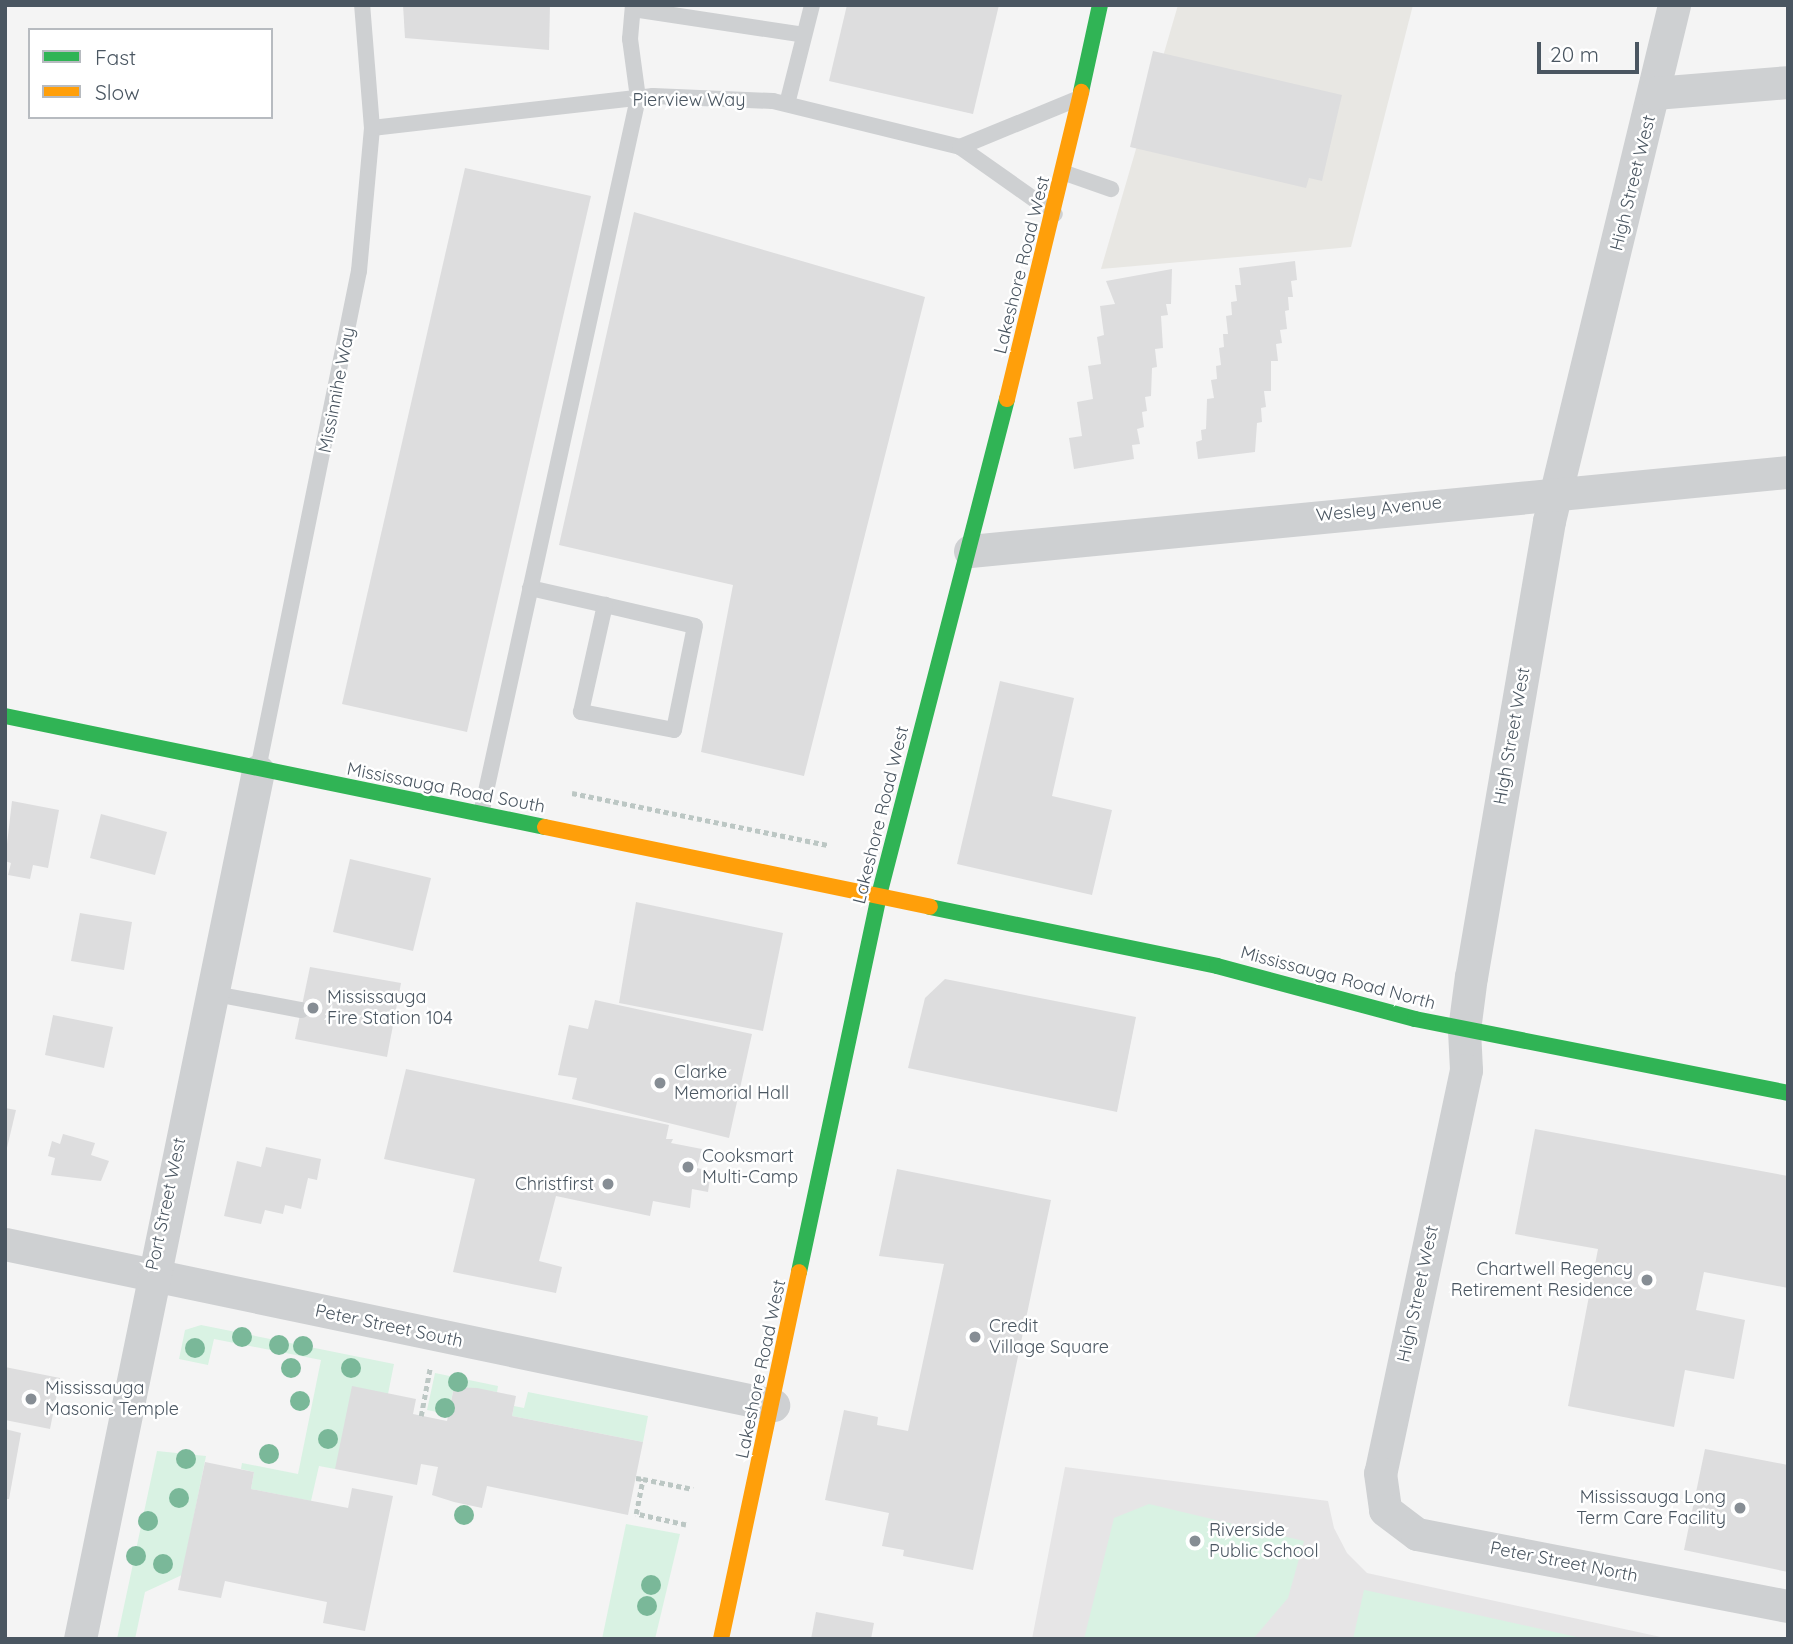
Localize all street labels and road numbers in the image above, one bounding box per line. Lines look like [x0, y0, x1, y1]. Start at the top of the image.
street label: Pierview Way [633, 89, 745, 111]
street label: High Street West [1606, 113, 1660, 253]
street label: Lakeshore Road West [989, 174, 1055, 356]
street label: Missinnihe Way [314, 325, 360, 455]
street label: Wesley Avenue [1315, 492, 1443, 526]
street label: High Street West [1489, 666, 1535, 806]
street label: Lakeshore Road West [848, 724, 914, 906]
street label: Mississauga Road South [345, 758, 547, 818]
street label: Mississauga Road North [1238, 942, 1438, 1014]
street label: Port Street West [141, 1136, 191, 1272]
street label: High Street West [1393, 1224, 1443, 1364]
street label: Lakeshore Road West [731, 1278, 791, 1460]
street label: Peter Street South [313, 1300, 465, 1352]
street label: Peter Street North [1488, 1537, 1640, 1587]

